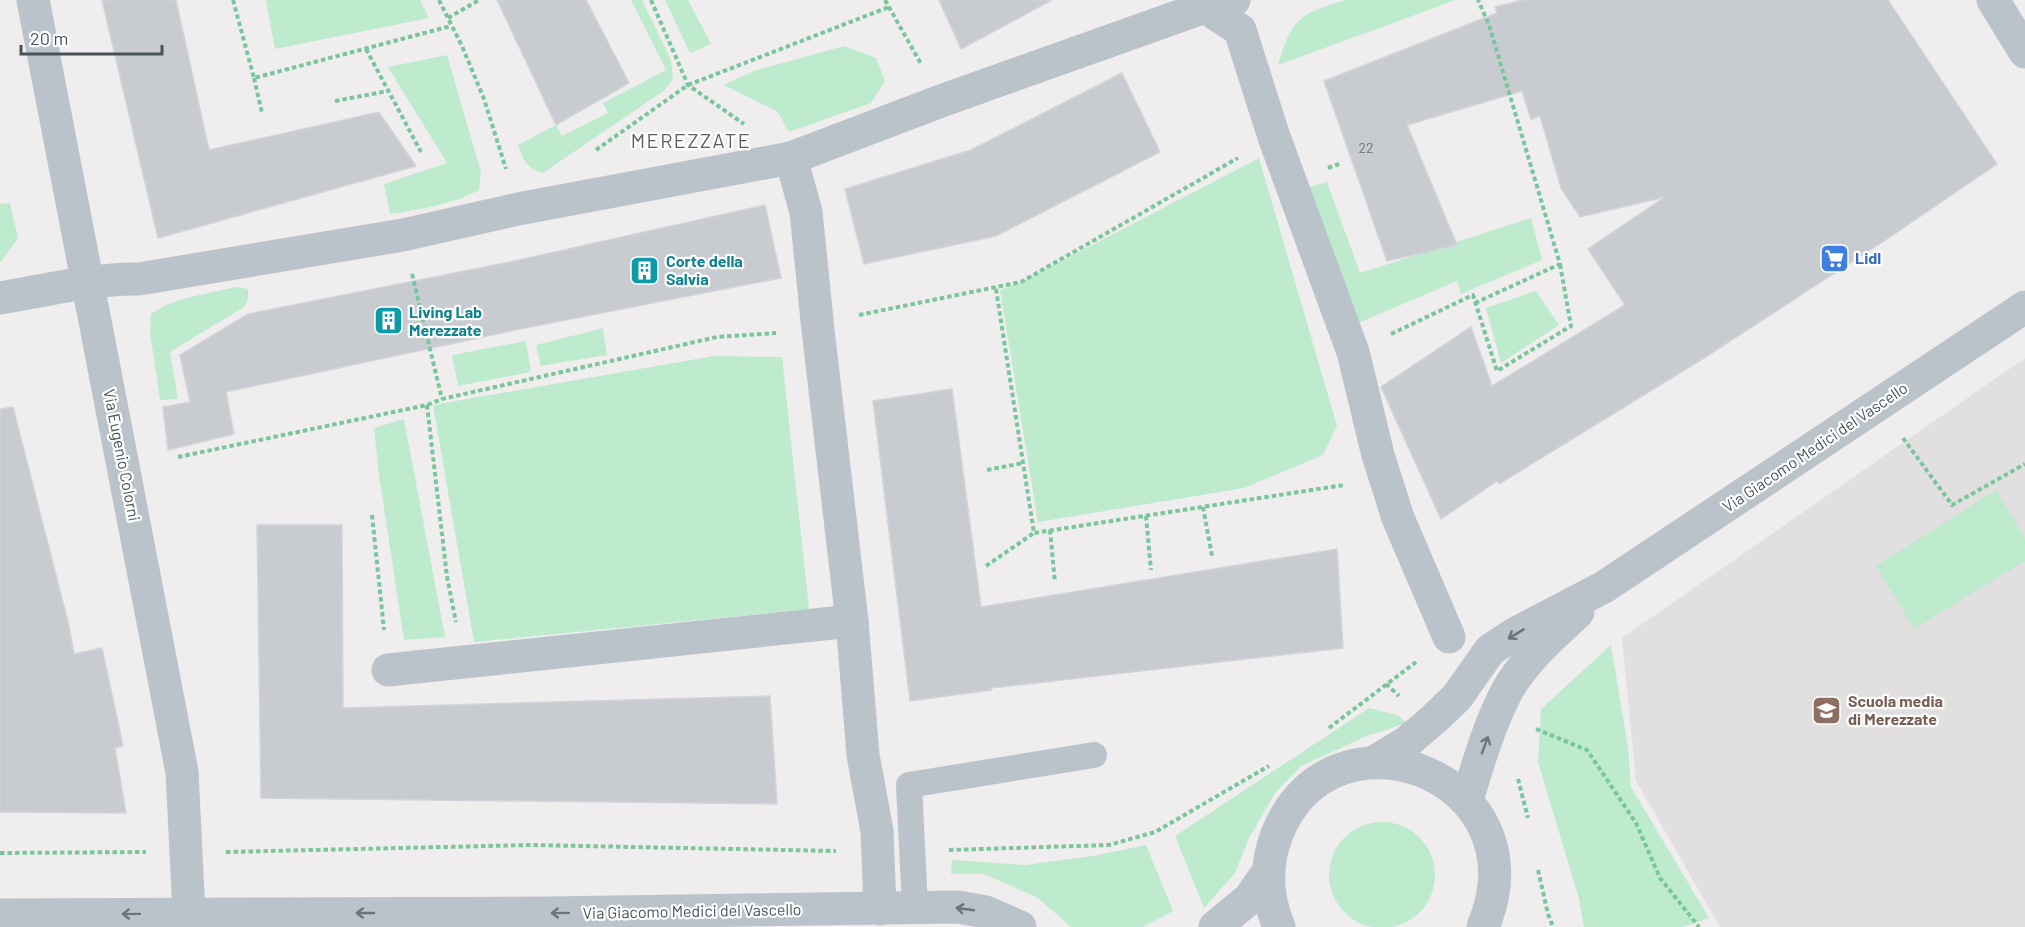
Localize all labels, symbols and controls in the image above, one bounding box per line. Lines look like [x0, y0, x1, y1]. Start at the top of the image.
scale bar [21, 18, 162, 56]
text: 20 m [30, 27, 68, 49]
district label: MEREZZATE [631, 128, 751, 152]
house number: 22 [1358, 139, 1374, 156]
supermarket icon: Lidl [1818, 242, 1850, 274]
place label: Lidl [1855, 248, 1881, 267]
place label: Corte della Salvia [666, 251, 743, 288]
building icon: Corte della Salvia [629, 254, 661, 286]
place label: Living Lab Merezzate [409, 302, 482, 339]
building icon: Living Lab Merezzate [372, 305, 404, 337]
street label: Via Giacomo Medici del Vascello [1719, 377, 1911, 516]
street label: Via Eugenio Colorni [100, 387, 145, 523]
one-way arrow [1508, 628, 1525, 640]
place label: Scuola media di Merezzate [1848, 691, 1943, 728]
school or university icon: Scuola media di Merezzate [1811, 694, 1843, 726]
one-way arrow [1480, 736, 1491, 755]
street label: Via Giacomo Medici del Vascello [582, 899, 802, 922]
one-way arrow [956, 903, 976, 914]
one-way arrow [356, 907, 376, 919]
one-way arrow [551, 907, 571, 919]
one-way arrow [121, 908, 141, 920]

